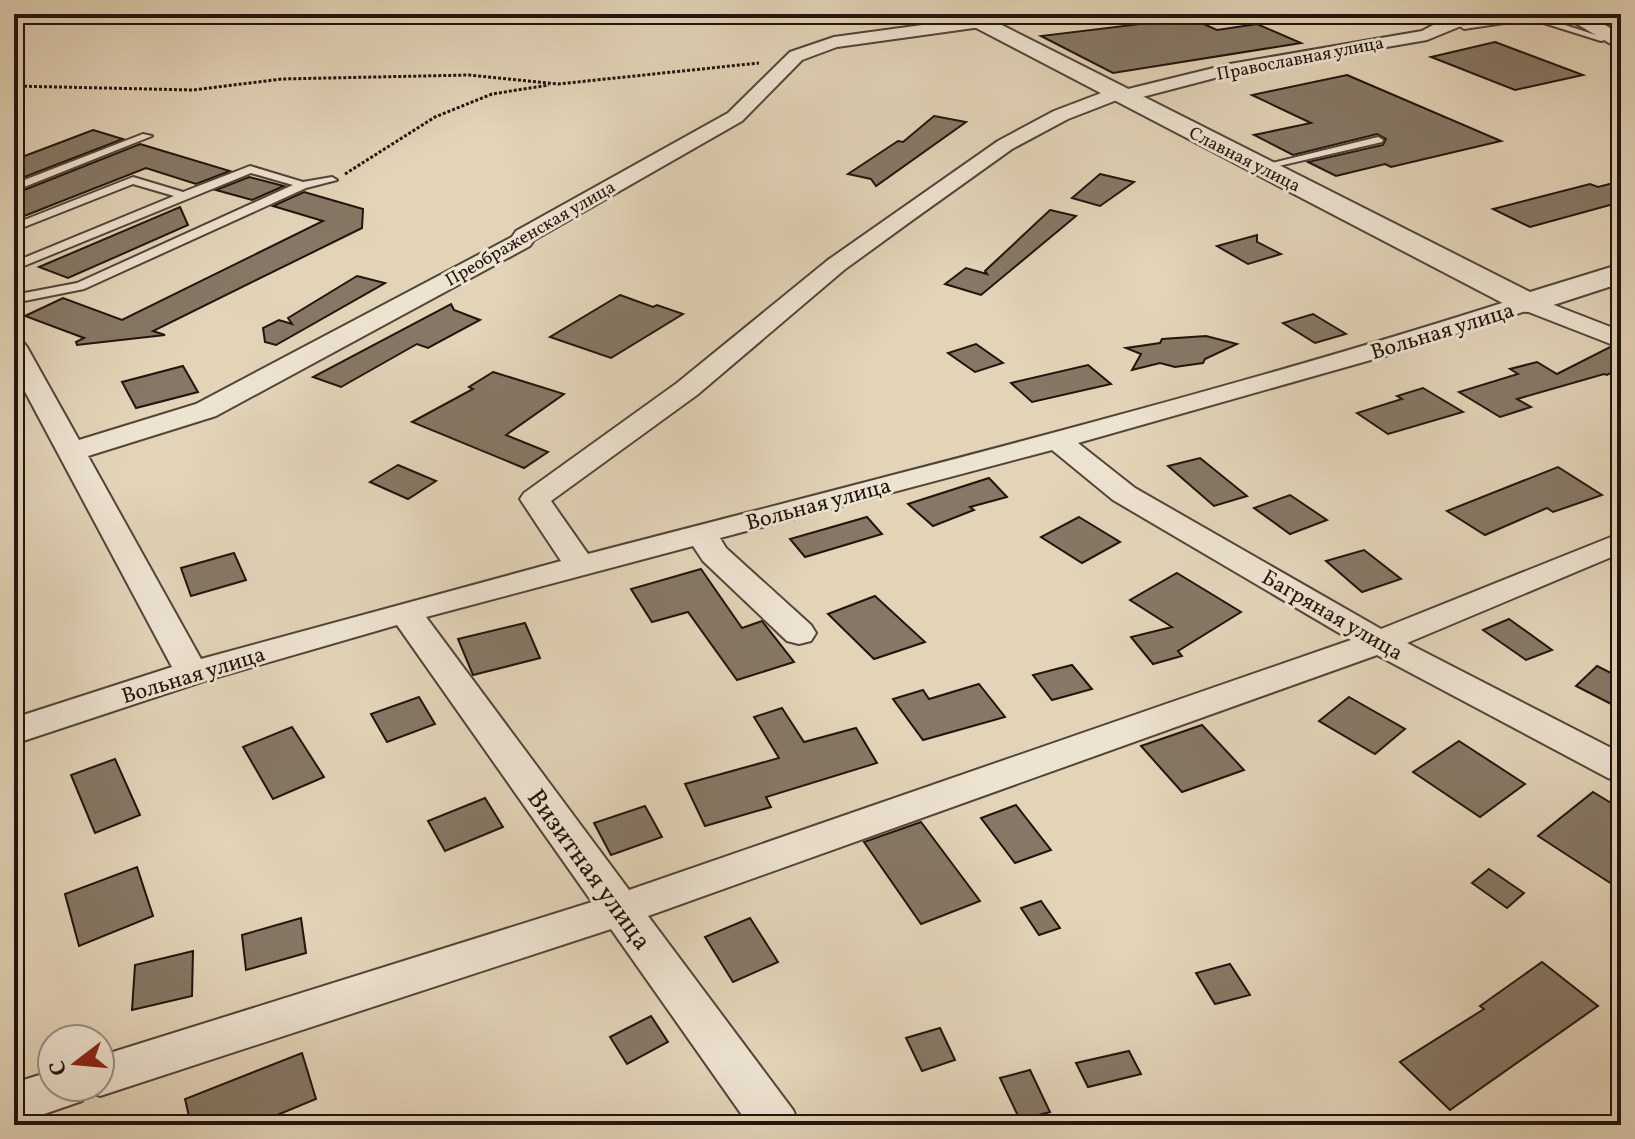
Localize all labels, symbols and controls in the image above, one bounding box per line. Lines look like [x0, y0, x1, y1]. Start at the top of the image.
street label: Православная улица [1215, 31, 1386, 88]
street label: Славная улица [1184, 121, 1304, 199]
street label: Преображенская улица [441, 175, 621, 293]
street label: Вольная улица [1367, 296, 1518, 369]
street label: Вольная улица [743, 471, 895, 540]
street label: Багряная улица [1255, 563, 1408, 669]
street label: Вольная улица [118, 640, 269, 713]
street label: Визитная улица [518, 782, 659, 958]
north arrow [36, 1023, 116, 1103]
text: С [42, 1057, 76, 1079]

